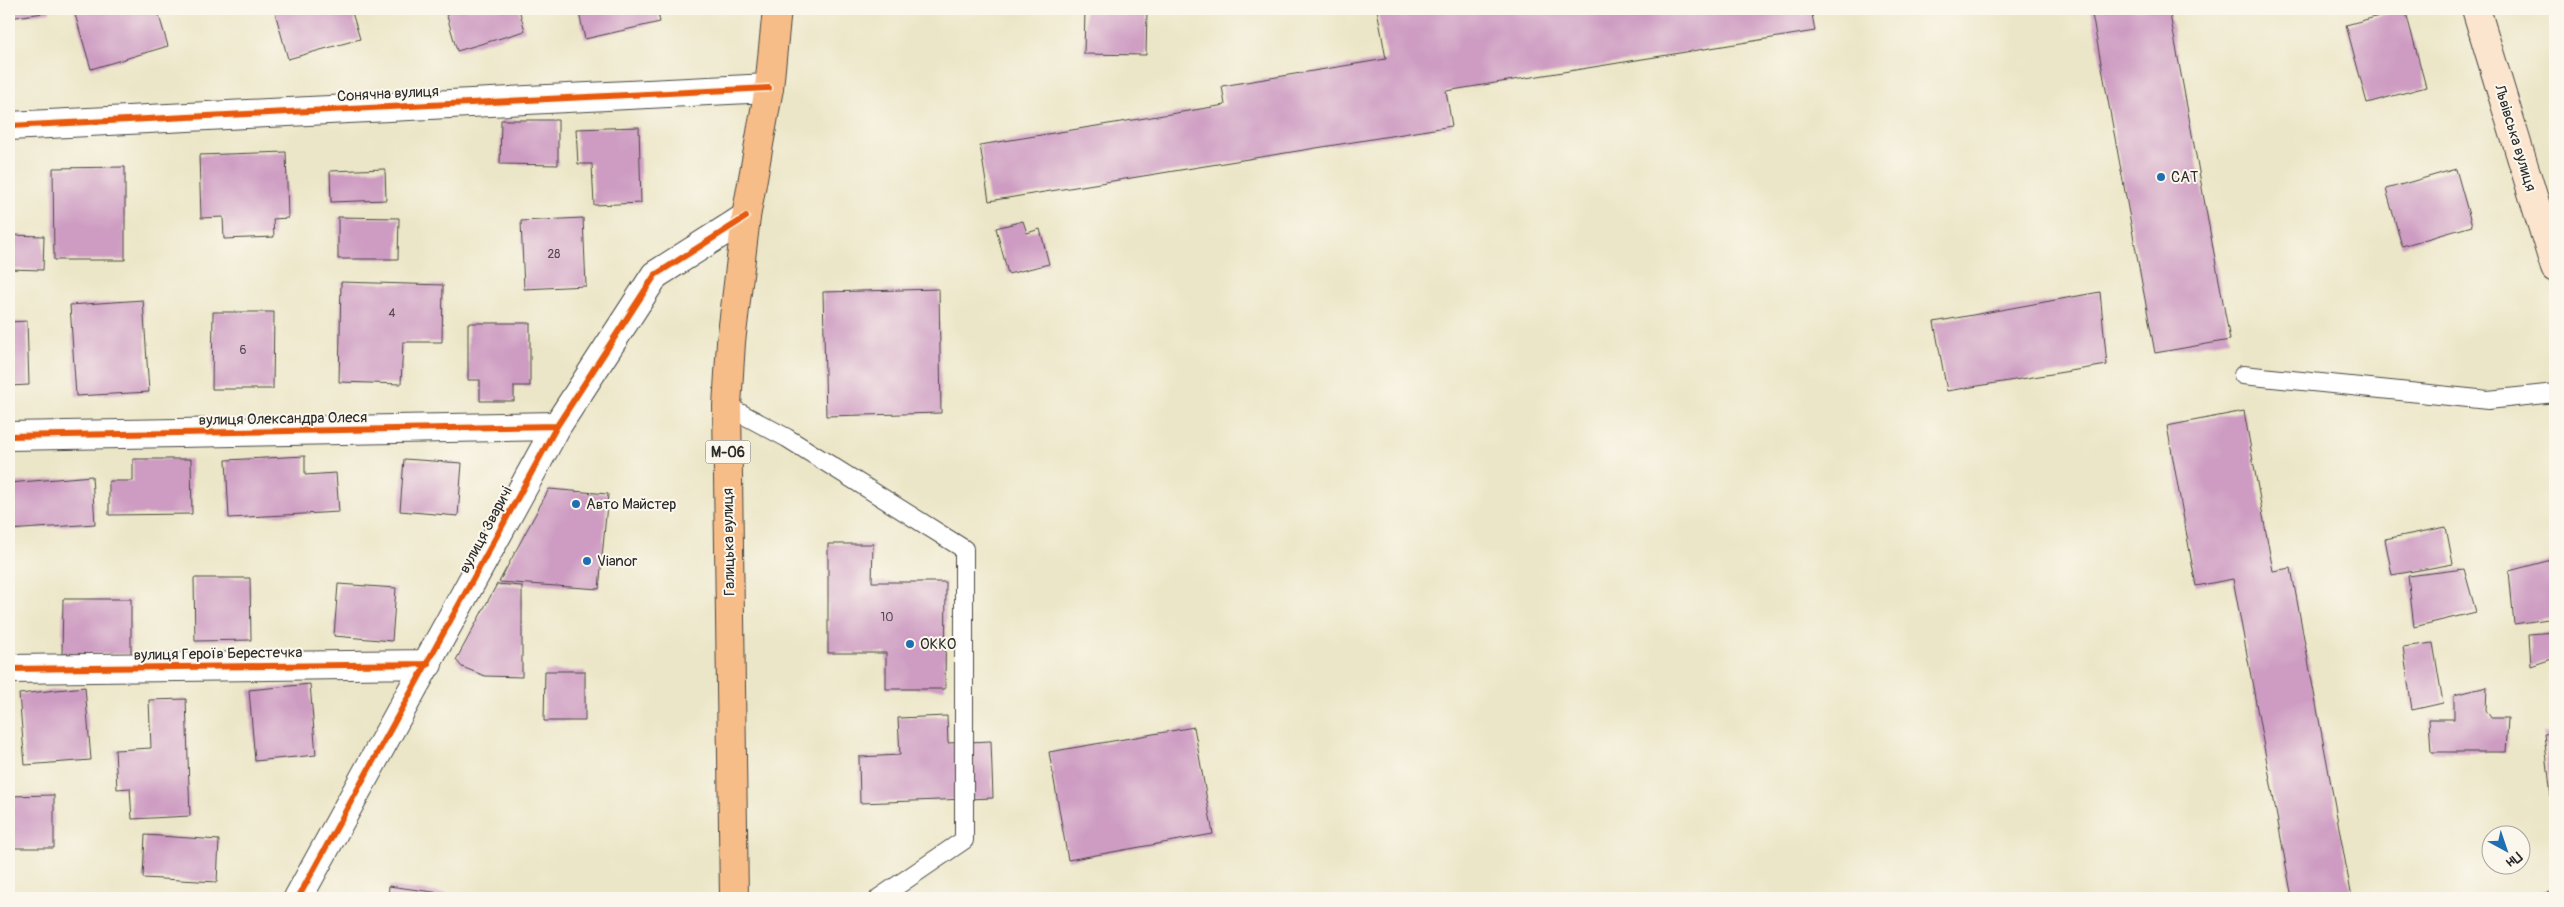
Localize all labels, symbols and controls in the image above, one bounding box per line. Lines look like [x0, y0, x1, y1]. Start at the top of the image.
street label: Львівська вулиця [2489, 81, 2540, 194]
street label: Сонячна вулиця [337, 82, 439, 106]
place label: САТ [2171, 168, 2198, 187]
marker: САТ [2155, 171, 2167, 183]
house number: 28 [548, 247, 560, 262]
house number: 4 [389, 306, 396, 321]
house number: 6 [240, 343, 247, 358]
street label: вулиця Олександра Олеся [199, 408, 367, 430]
road number: М-06 [706, 441, 750, 464]
street label: вулиця Зваричі [455, 483, 517, 577]
street label: Галицька вулиця [719, 488, 739, 596]
place label: Авто Майстер [586, 495, 676, 514]
marker: Авто Майстер [570, 498, 582, 510]
place label: Vianor [597, 552, 638, 571]
marker: Vianor [581, 555, 593, 567]
house number: 10 [881, 610, 893, 625]
place label: ОККО [920, 635, 956, 654]
marker: ОККО [904, 638, 916, 650]
street label: вулиця Героїв Берестечка [133, 643, 303, 665]
north arrow [2482, 824, 2532, 874]
text: Пн [2503, 848, 2525, 871]

